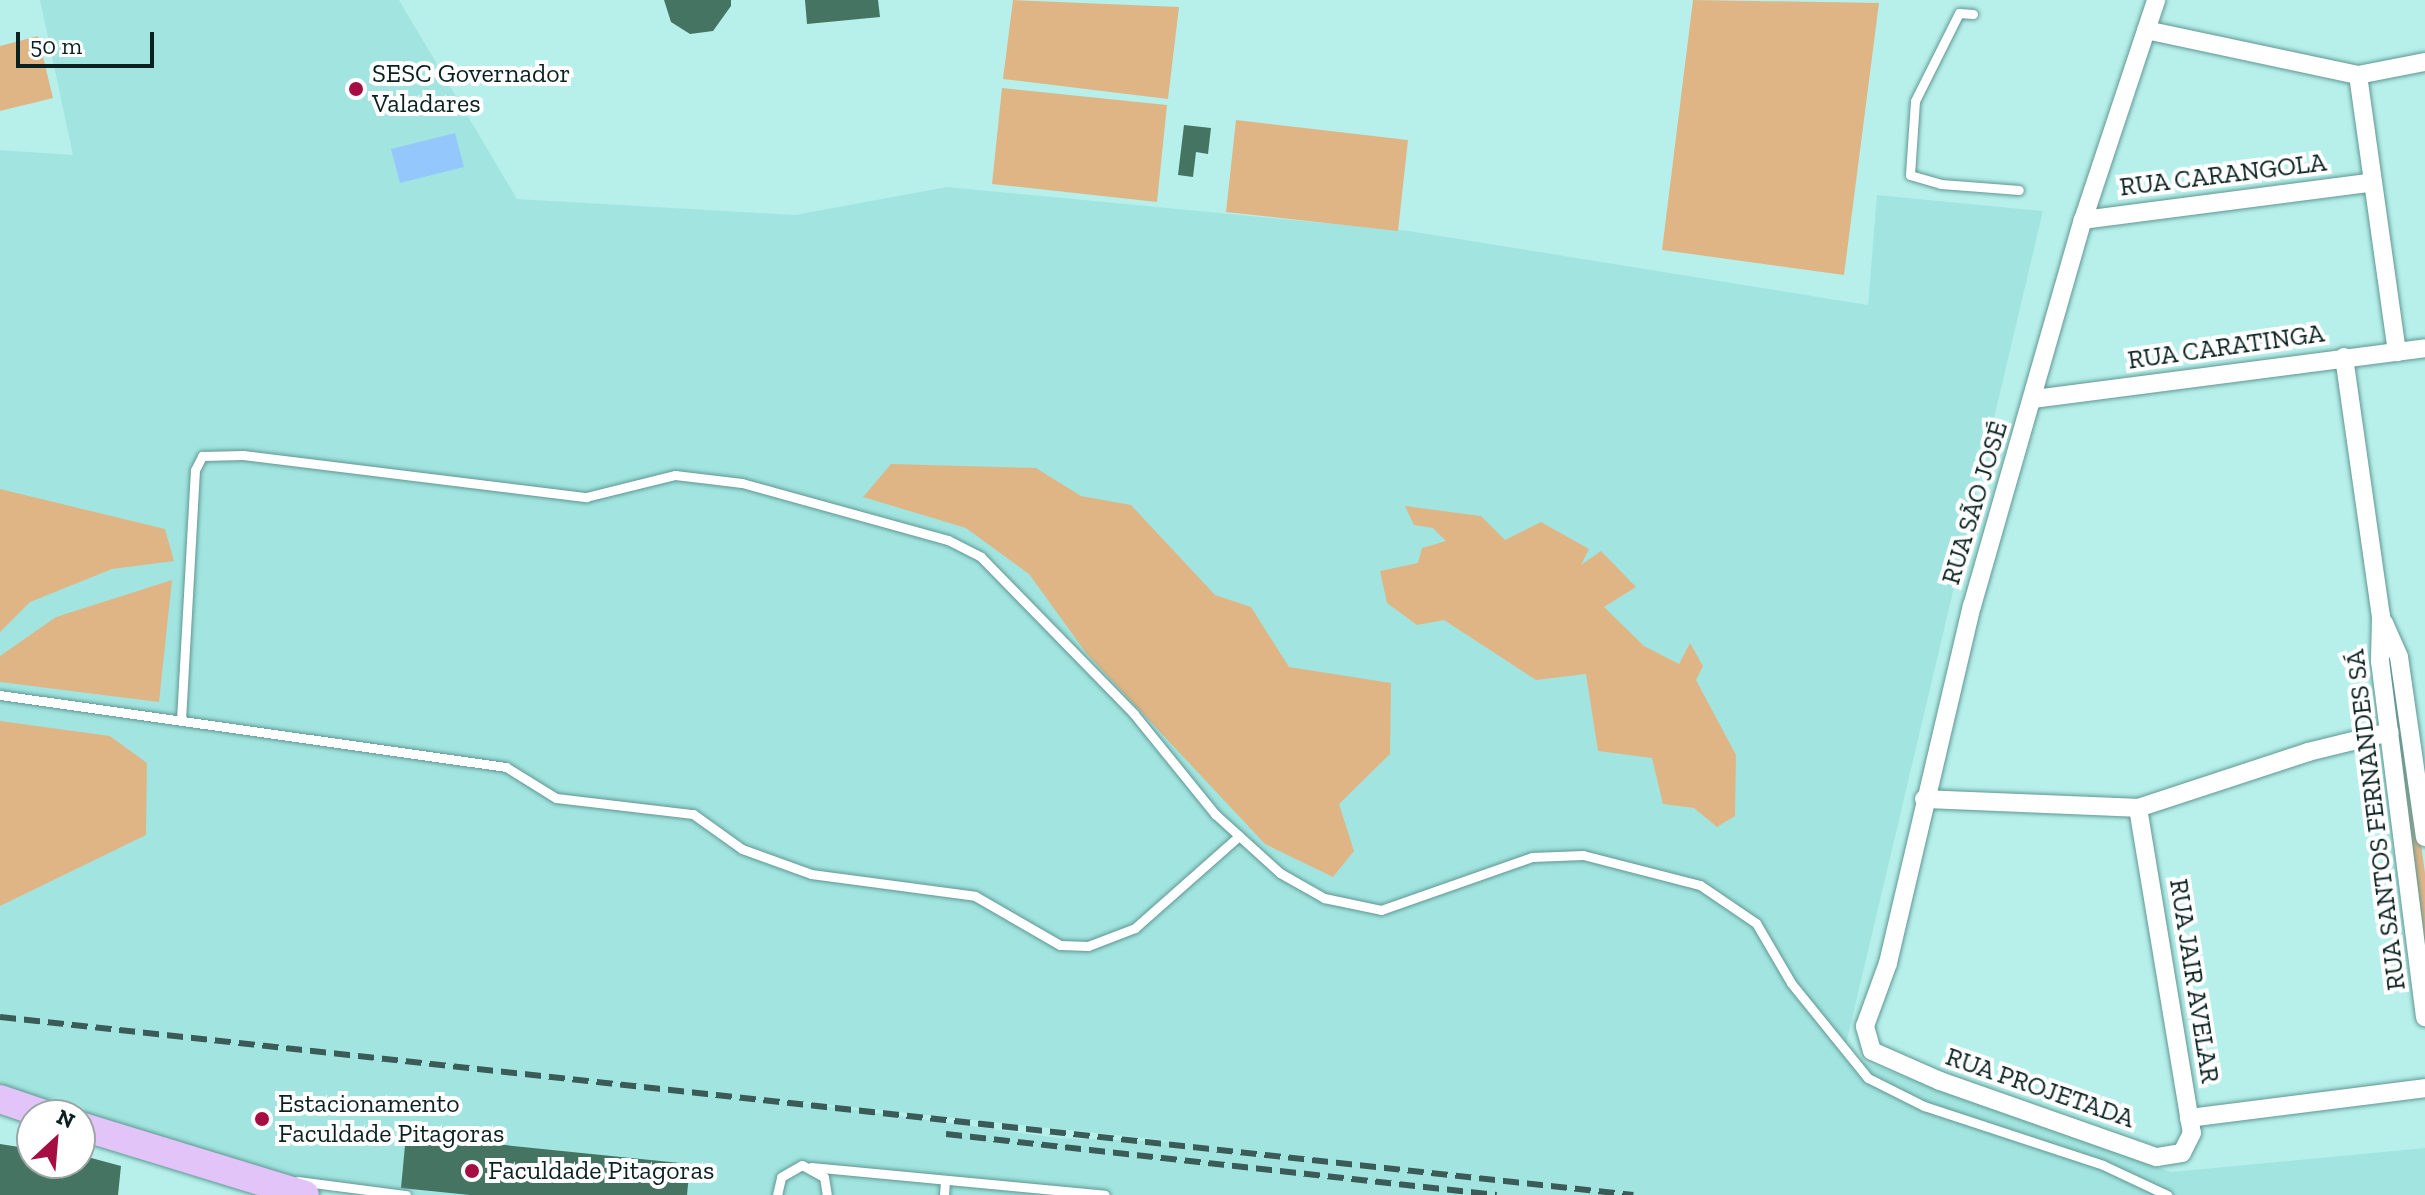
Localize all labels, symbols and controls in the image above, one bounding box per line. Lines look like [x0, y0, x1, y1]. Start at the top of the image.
scale bar [20, 16, 158, 66]
text: 50 m [30, 31, 82, 60]
place label: SESC Governador Valadares [372, 58, 571, 120]
marker: SESC Governador Valadares [347, 80, 365, 98]
street label: RUA CARANGOLA [2117, 147, 2329, 203]
street label: RUA CARATINGA [2125, 318, 2327, 376]
street label: RUA SÃO JOSÉ [1935, 417, 2015, 589]
street label: RUA SANTOS FERNANDES SÁ [2340, 647, 2412, 993]
street label: RUA JAIR AVELAR [2162, 876, 2226, 1086]
street label: RUA PROJETADA [1941, 1041, 2139, 1135]
place label: Estacionamento Faculdade Pitagoras [278, 1088, 504, 1150]
north arrow [16, 1099, 96, 1179]
text: N [52, 1103, 79, 1135]
marker: Estacionamento Faculdade Pitagoras [253, 1110, 271, 1128]
place label: Faculdade Pitagoras [488, 1155, 714, 1187]
marker: Faculdade Pitagoras [463, 1162, 481, 1180]

